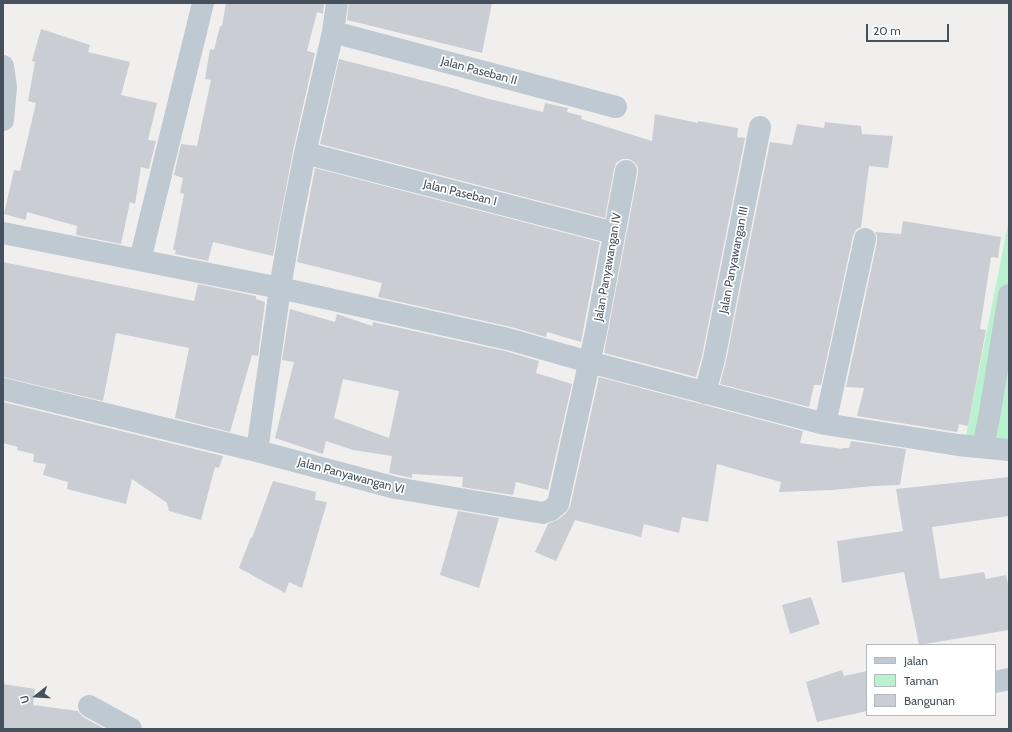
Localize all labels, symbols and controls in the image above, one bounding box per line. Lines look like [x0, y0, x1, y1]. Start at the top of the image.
scale bar [868, 16, 951, 42]
text: 20 m [873, 23, 901, 38]
street label: Jalan Paseban II [439, 54, 519, 88]
street label: Jalan Paseban I [422, 177, 498, 209]
street label: Jalan Panyawangan III [717, 205, 751, 315]
street label: Jalan Panyawangan IV [591, 212, 625, 322]
street label: Jalan Panyawangan VI [296, 455, 406, 497]
legend [866, 644, 996, 716]
text: Jalan [904, 653, 928, 668]
text: Taman [904, 673, 938, 688]
north arrow [16, 676, 56, 716]
text: Bangunan [904, 693, 955, 708]
text: U [17, 694, 32, 705]

